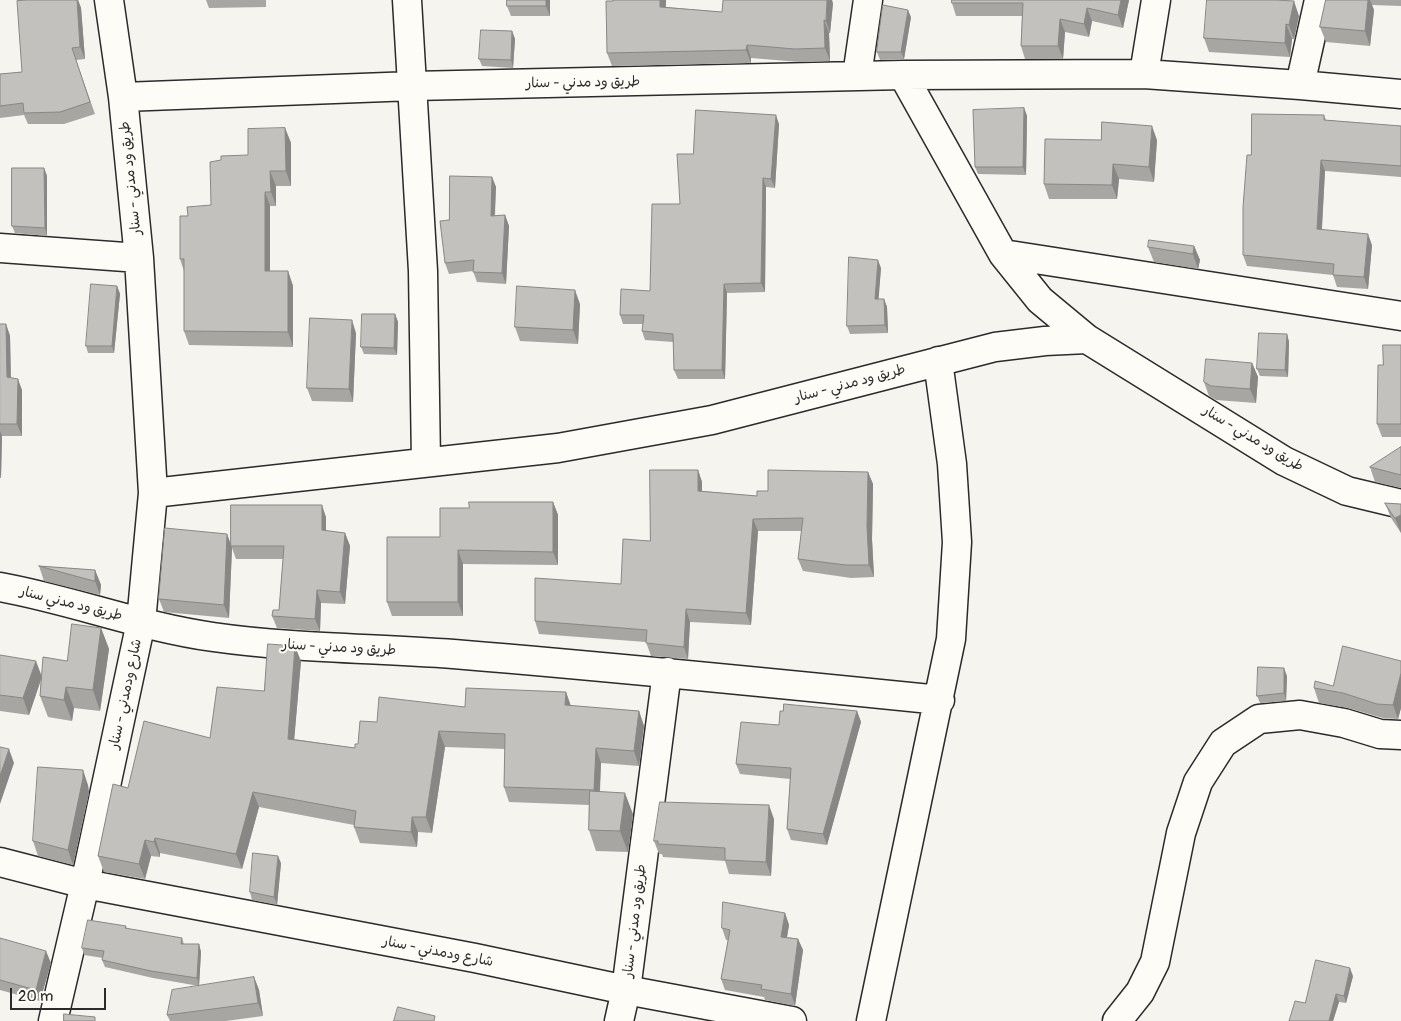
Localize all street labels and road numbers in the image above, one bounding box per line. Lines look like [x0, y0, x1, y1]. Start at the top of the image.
street label: طريق ود مدني - سنار [526, 74, 640, 92]
street label: طريق ود مدني - سنار [117, 120, 145, 236]
street label: طريق ود مدني - سنار [793, 361, 907, 407]
street label: طريق ود مدني - سنار [1200, 402, 1306, 476]
street label: طريق ود مدني سنار [18, 583, 124, 625]
street label: شارع ودمدني - سنار [106, 637, 146, 751]
street label: طريق ود مدني - سنار [282, 637, 396, 659]
street label: طريق ود مدني - سنار [620, 863, 650, 979]
street label: شارع ودمدني - سنار [381, 933, 495, 971]

